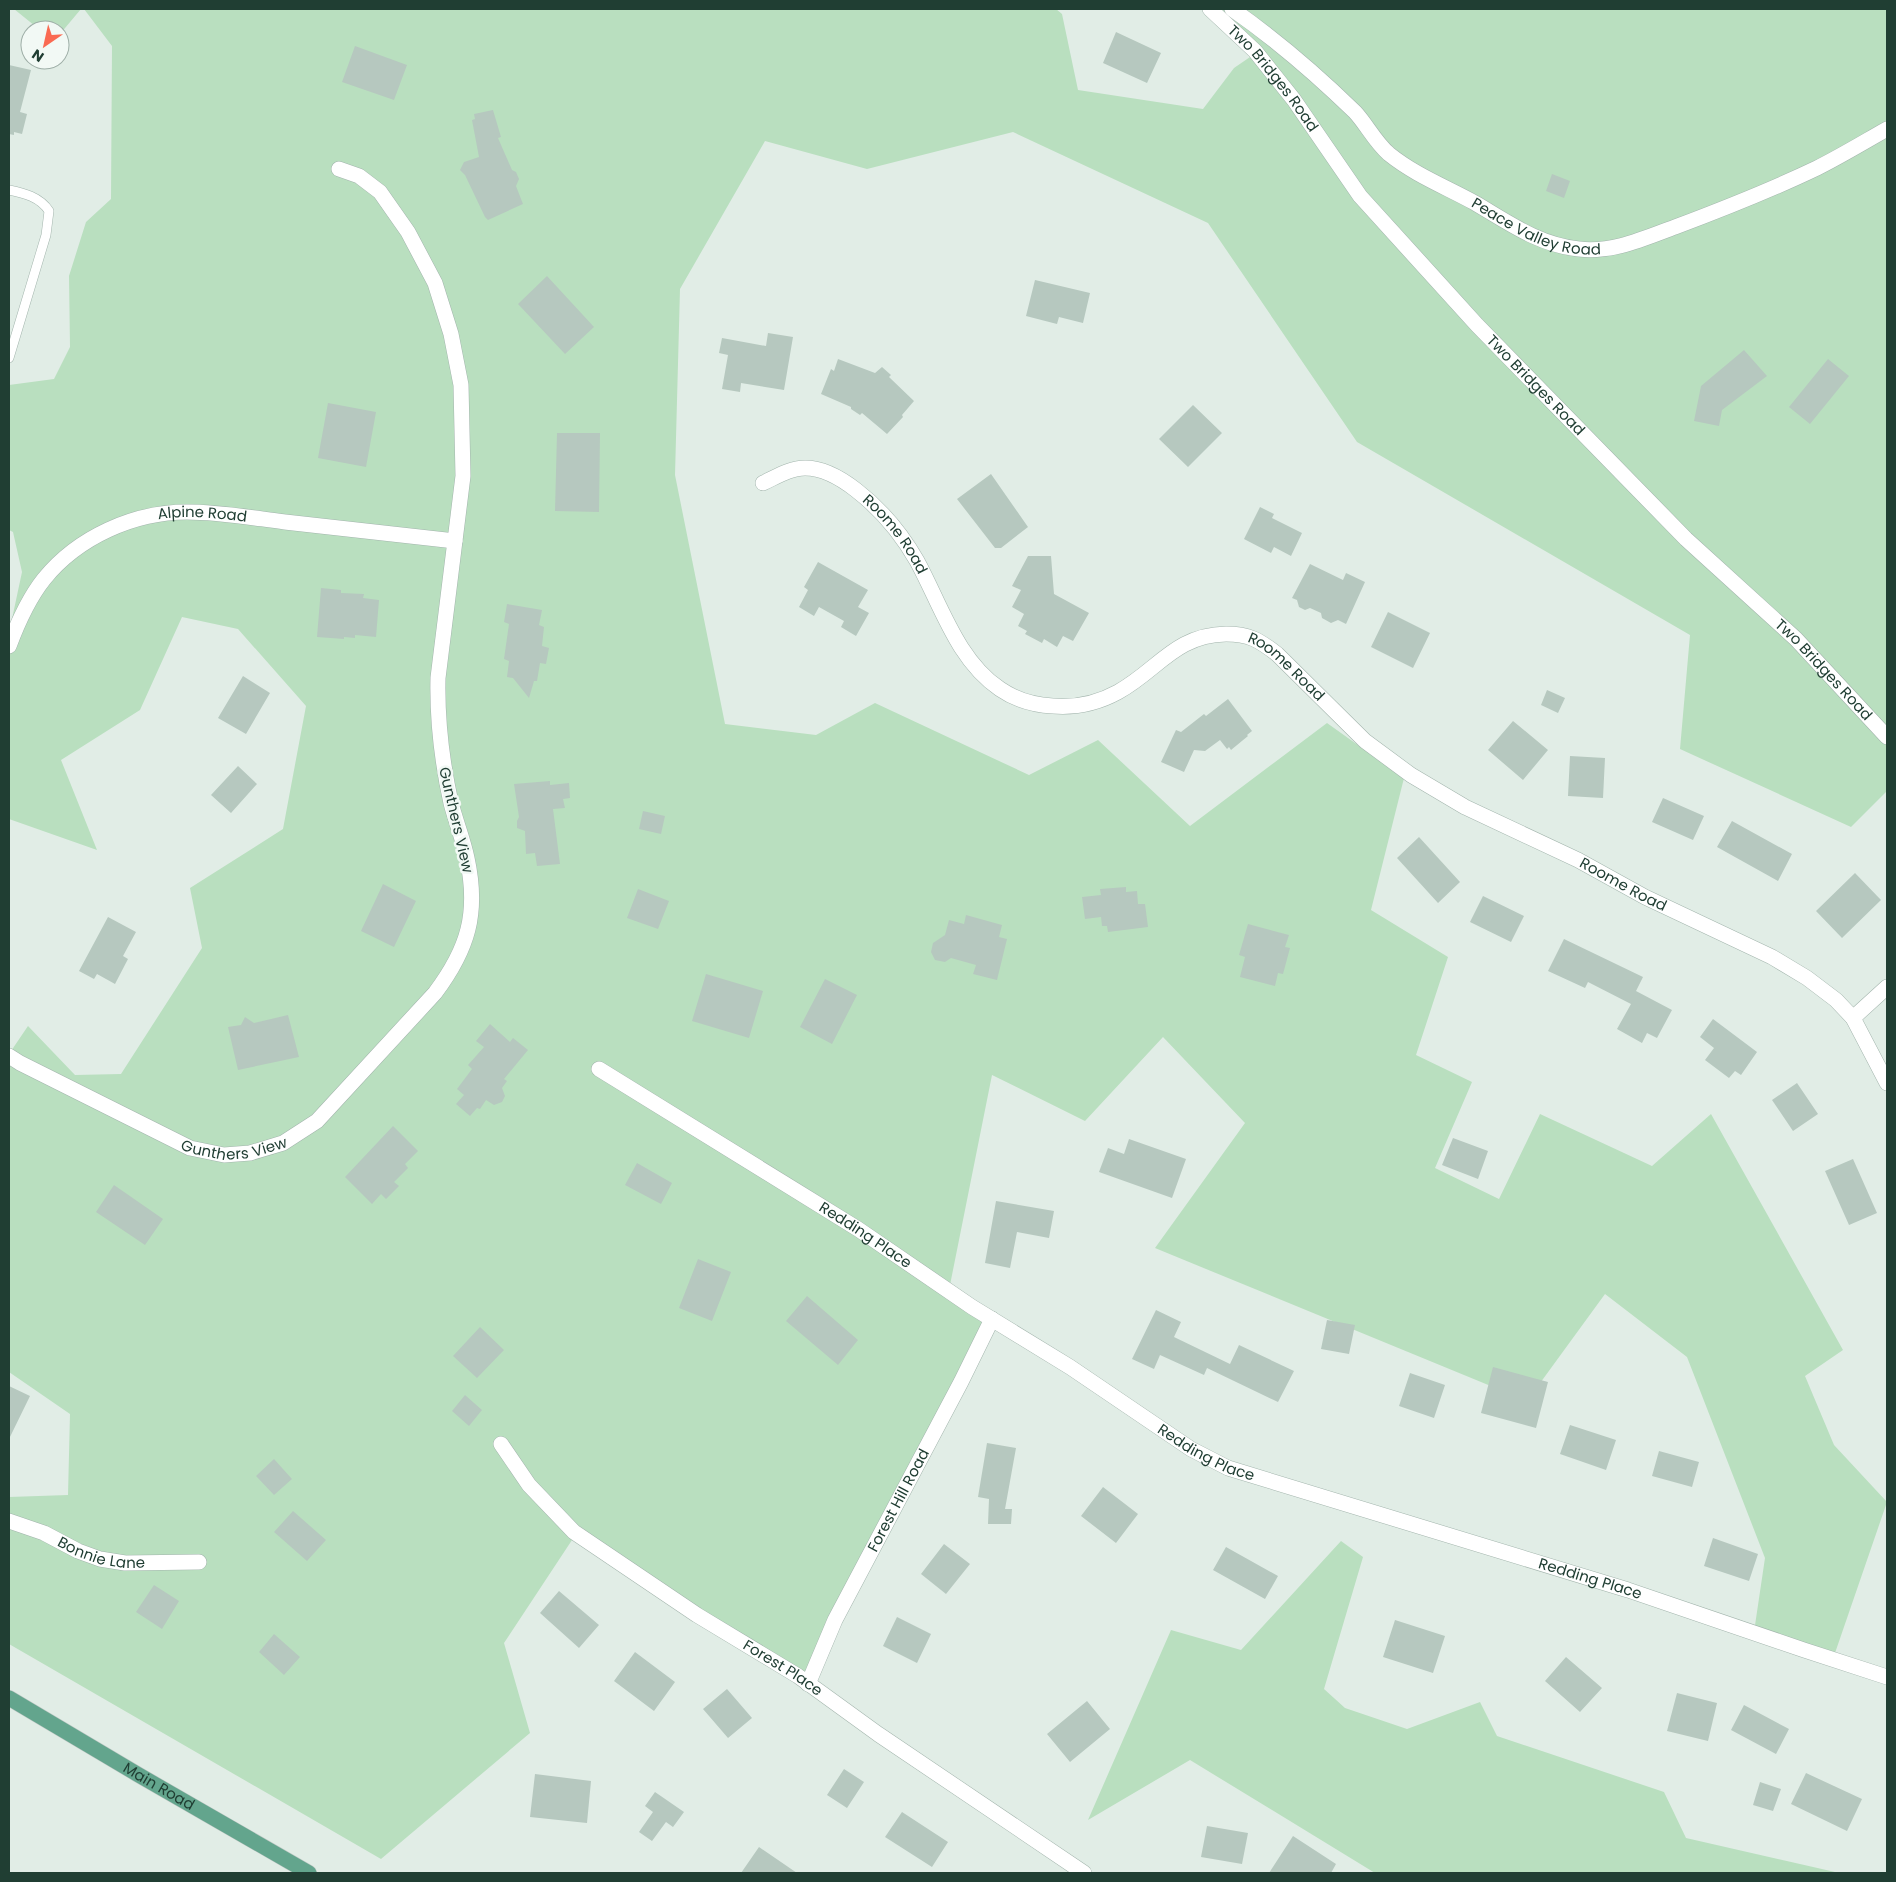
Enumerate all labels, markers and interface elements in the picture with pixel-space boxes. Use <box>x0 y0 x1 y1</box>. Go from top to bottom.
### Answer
north arrow <box>20 20 70 70</box>
street label: Two Bridges Road <box>1223 20 1324 136</box>
text: N <box>28 45 48 67</box>
street label: Peace Valley Road <box>1468 192 1601 260</box>
street label: Two Bridges Road <box>1482 330 1590 440</box>
street label: Roome Road <box>858 489 933 577</box>
street label: Alpine Road <box>156 501 248 527</box>
street label: Two Bridges Road <box>1771 614 1877 725</box>
street label: Roome Road <box>1245 627 1330 705</box>
street label: Gunthers View <box>434 765 479 876</box>
street label: Roome Road <box>1576 852 1671 916</box>
street label: Gunthers View <box>177 1131 290 1165</box>
street label: Redding Place <box>815 1197 916 1273</box>
street label: Redding Place <box>1154 1418 1257 1486</box>
street label: Forest Hill Road <box>862 1445 934 1555</box>
street label: Bonnie Lane <box>54 1531 145 1573</box>
street label: Redding Place <box>1536 1552 1645 1604</box>
street label: Forest Place <box>740 1634 827 1701</box>
street label: Main Road <box>119 1757 199 1815</box>

